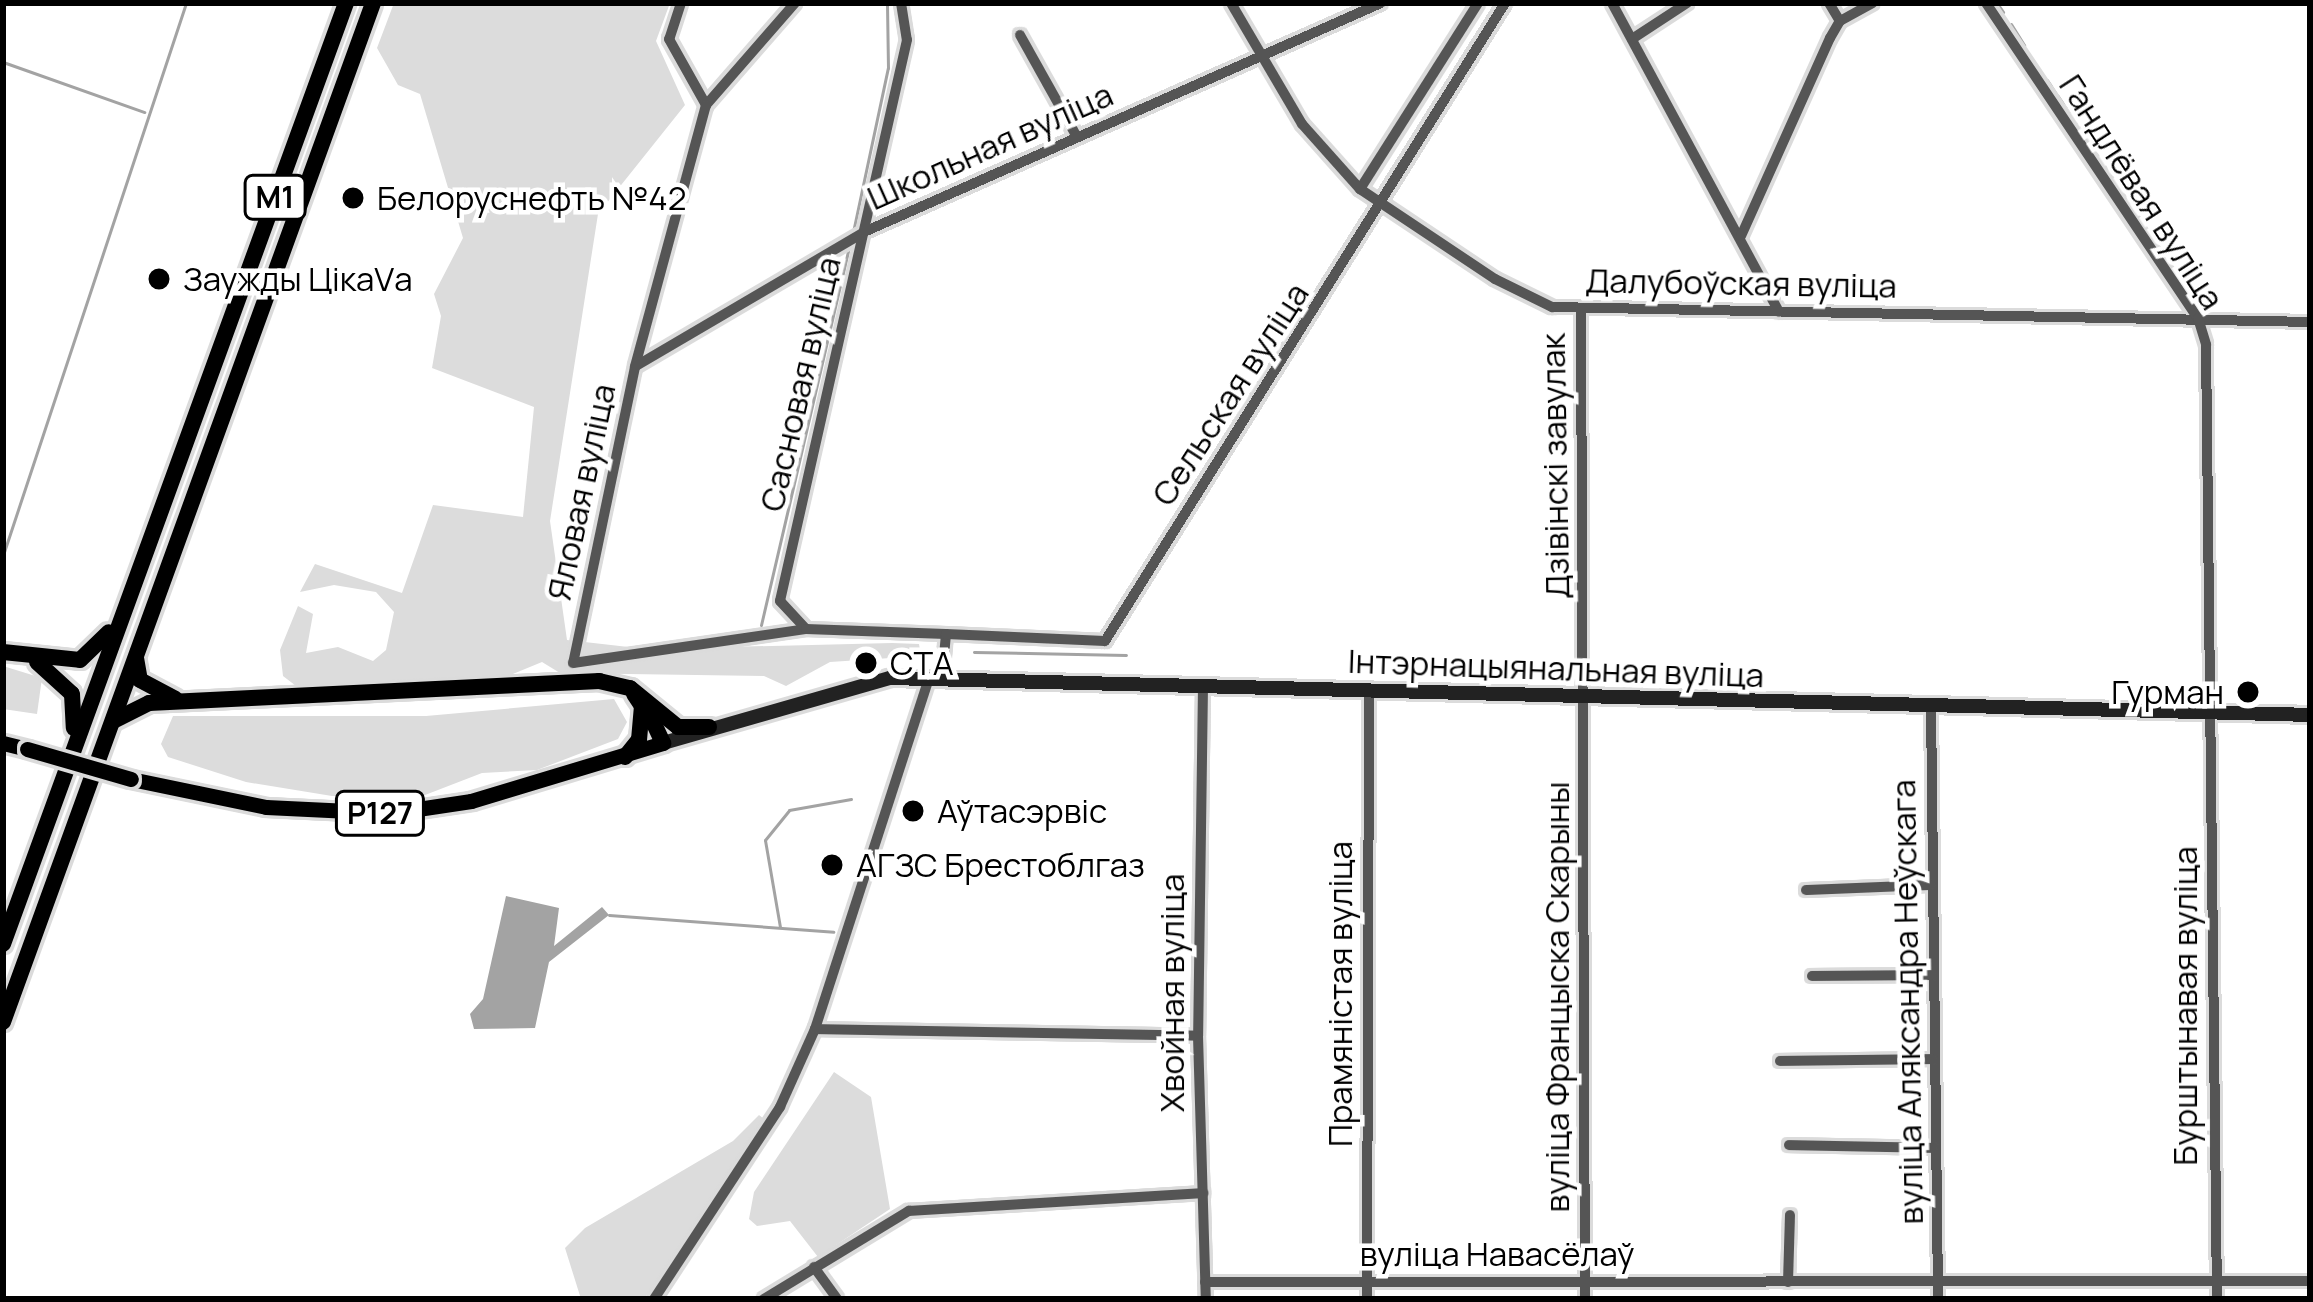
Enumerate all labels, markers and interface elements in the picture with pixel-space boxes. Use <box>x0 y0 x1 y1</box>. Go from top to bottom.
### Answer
street label: Гандлёвая вуліца <box>2051 67 2233 317</box>
street label: Школьная вуліца <box>861 74 1119 218</box>
road number: М1 <box>242 173 308 221</box>
place label: Белоруснефть №42 <box>377 178 686 218</box>
marker: Белоруснефть №42 <box>340 185 366 211</box>
street label: Сасновая вуліца <box>751 253 849 515</box>
place label: Заужды ЦікаVа <box>183 259 413 299</box>
street label: Далубоўская вуліца <box>1585 260 1897 306</box>
marker: Заужды ЦікаVа <box>146 266 172 292</box>
street label: Сельская вуліца <box>1143 275 1317 513</box>
street label: Дзівінскі завулак <box>1533 333 1577 599</box>
street label: Яловая вуліца <box>539 380 623 604</box>
street label: Інтэрнацыянальная вуліца <box>1347 641 1765 695</box>
place label: СТА <box>890 643 954 683</box>
marker: СТА <box>853 650 879 676</box>
place label: Гурман <box>2111 672 2224 712</box>
marker: Гурман <box>2235 679 2261 705</box>
street label: вуліца Аляксандра Неўскага <box>1883 779 1931 1225</box>
street label: вуліца Францыска Скарыны <box>1537 782 1577 1212</box>
road number: Р127 <box>332 789 428 837</box>
place label: Аўтасэрвіс <box>937 791 1107 831</box>
marker: Аўтасэрвіс <box>900 798 926 824</box>
street label: Прамяністая вуліца <box>1320 841 1360 1147</box>
place label: АГЗС Брестоблгаз <box>856 845 1145 885</box>
street label: Бурштынавая вуліца <box>2165 846 2205 1166</box>
marker: АГЗС Брестоблгаз <box>819 852 845 878</box>
street label: Хвойная вуліца <box>1152 874 1192 1112</box>
street label: вуліца Навасёлаў <box>1360 1234 1634 1274</box>

